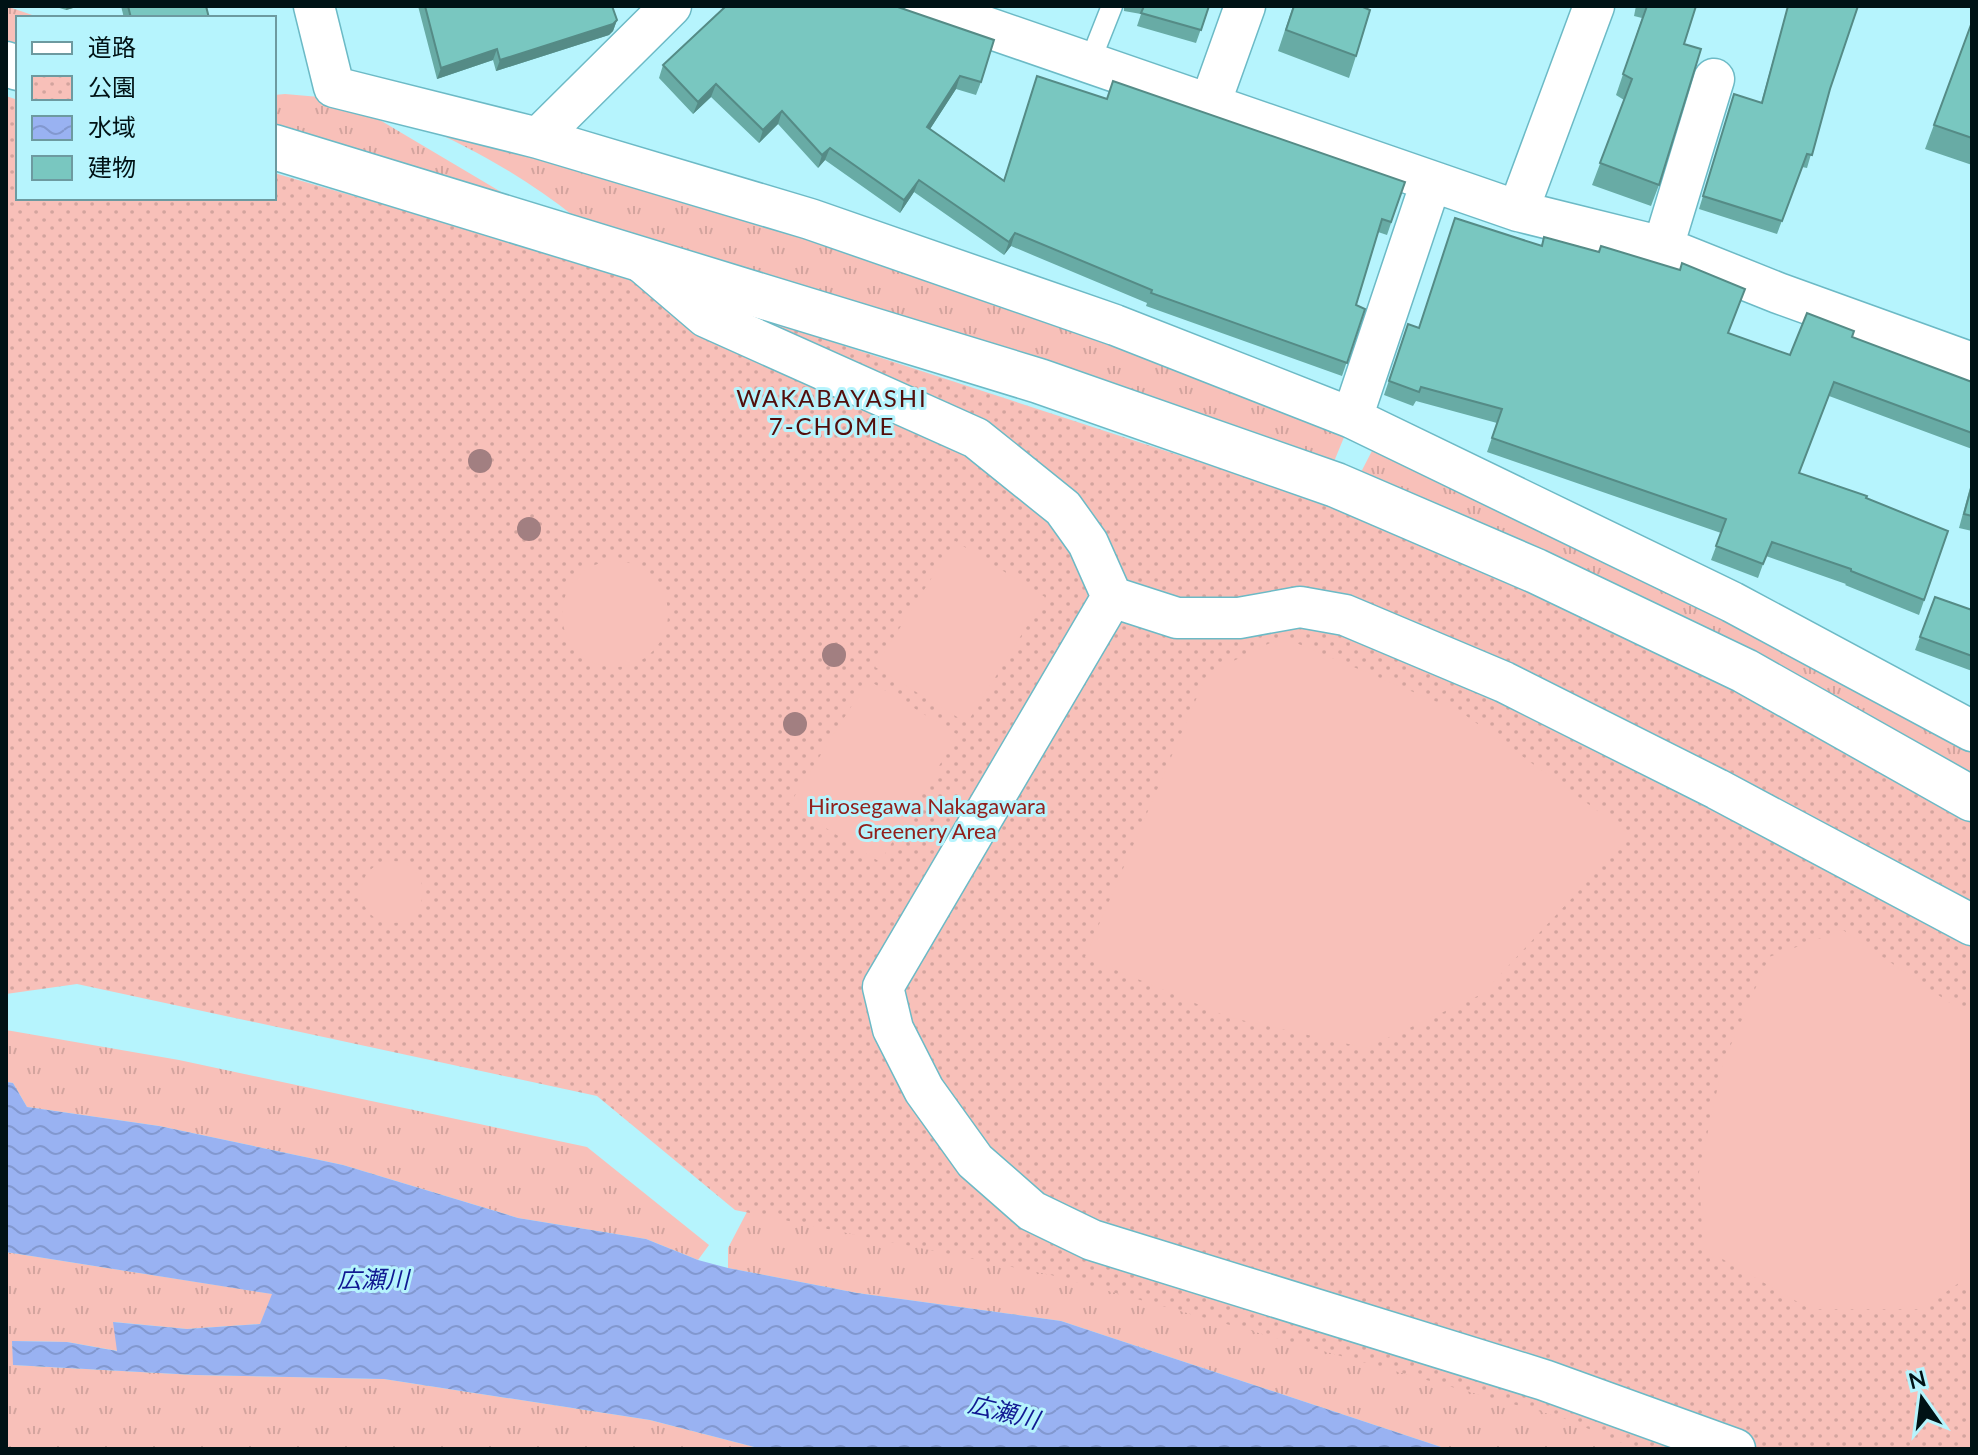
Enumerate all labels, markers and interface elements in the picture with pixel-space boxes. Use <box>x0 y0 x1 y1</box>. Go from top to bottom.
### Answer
legend <box>16 16 276 200</box>
text: 道路 <box>88 32 136 61</box>
text: 公園 <box>88 72 136 101</box>
text: 水域 <box>88 112 136 141</box>
text: 建物 <box>88 152 136 181</box>
district label: WAKABAYASHI 7-CHOME <box>736 383 928 440</box>
park label: Hirosegawa Nakagawara Greenery Area <box>808 792 1046 844</box>
water label: 広瀬川 <box>337 1264 412 1293</box>
north arrow <box>1882 1359 1962 1439</box>
text: N <box>1906 1364 1929 1394</box>
water label: 広瀬川 <box>966 1388 1045 1435</box>

